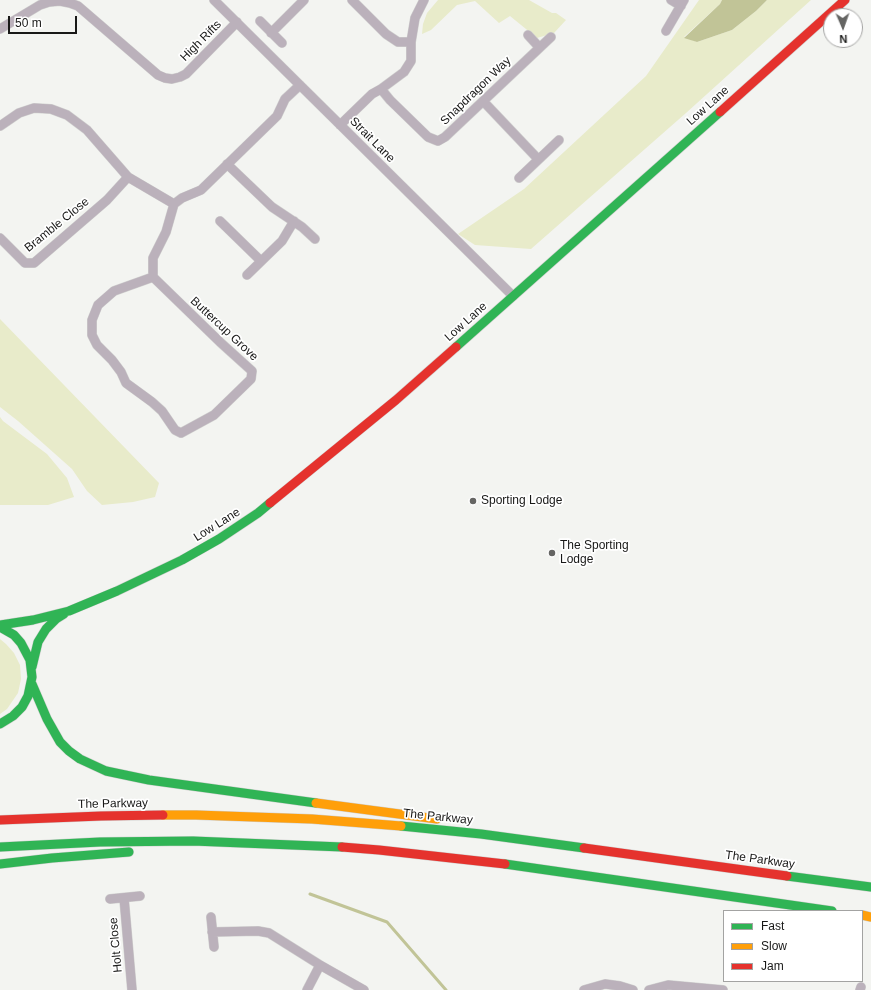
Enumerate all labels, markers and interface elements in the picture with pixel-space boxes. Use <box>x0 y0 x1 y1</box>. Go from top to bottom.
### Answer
scale bar <box>10 8 79 34</box>
north arrow <box>823 8 863 48</box>
text: 50 m <box>15 16 42 30</box>
street label: High Rifts <box>178 18 224 64</box>
text: N <box>839 33 848 45</box>
street label: Snapdragon Way <box>438 54 514 128</box>
street label: Low Lane <box>684 83 732 129</box>
street label: Strait Lane <box>346 114 398 166</box>
street label: Bramble Close <box>22 195 92 255</box>
street label: Buttercup Grove <box>187 294 261 364</box>
street label: Low Lane <box>442 299 490 345</box>
place label: Sporting Lodge <box>481 494 562 508</box>
marker: Sporting Lodge <box>468 496 478 506</box>
street label: Low Lane <box>191 505 243 545</box>
place label: The Sporting Lodge <box>560 539 629 567</box>
marker: The Sporting Lodge <box>547 548 557 558</box>
street label: The Parkway <box>78 796 148 812</box>
street label: The Parkway <box>402 806 474 828</box>
street label: The Parkway <box>724 848 796 872</box>
legend <box>723 910 863 982</box>
street label: Holt Close <box>106 917 126 973</box>
text: Fast <box>761 919 784 933</box>
text: Slow <box>761 939 787 953</box>
text: Jam <box>761 959 784 973</box>

